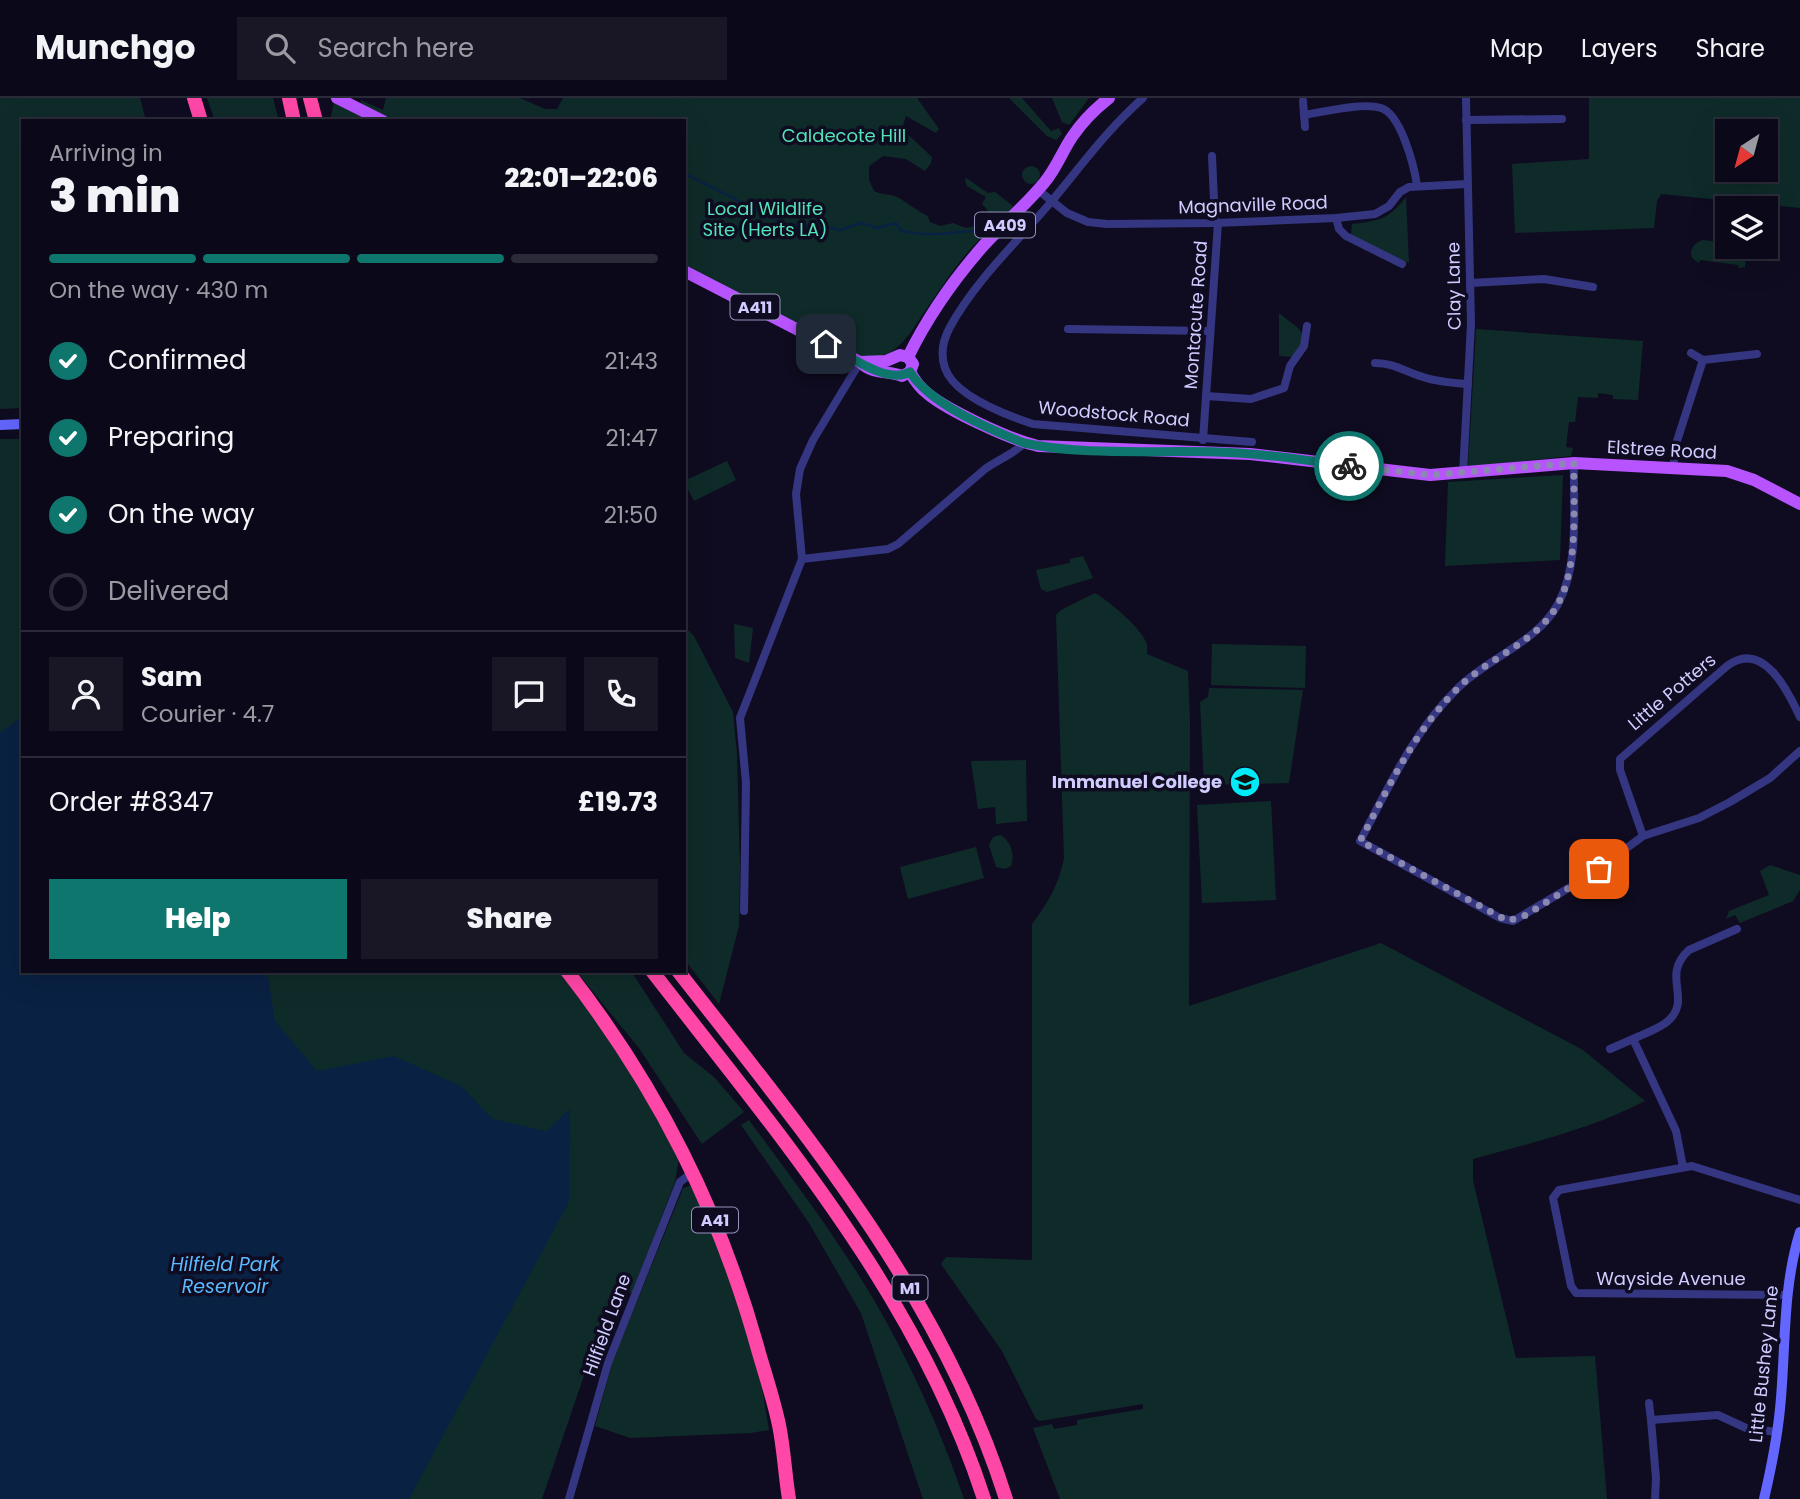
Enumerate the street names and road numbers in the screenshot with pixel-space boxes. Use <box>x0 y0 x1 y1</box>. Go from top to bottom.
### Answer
street label: Magnaville Road <box>1178 189 1328 220</box>
road number: A409 <box>975 212 1035 238</box>
street label: Montacute Road <box>1178 240 1213 390</box>
street label: Clay Lane <box>1440 242 1467 330</box>
road number: A411 <box>730 294 780 320</box>
street label: Woodstock Road <box>1037 394 1191 433</box>
street label: Elstree Road <box>1606 434 1718 465</box>
street label: Little Potters <box>1622 647 1721 736</box>
road number: A41 <box>692 1208 738 1232</box>
street label: Wayside Avenue <box>1596 1266 1746 1291</box>
street label: Hilfield Lane <box>577 1270 637 1379</box>
road number: M1 <box>892 1276 928 1300</box>
street label: Little Bushey Lane <box>1743 1284 1784 1444</box>

